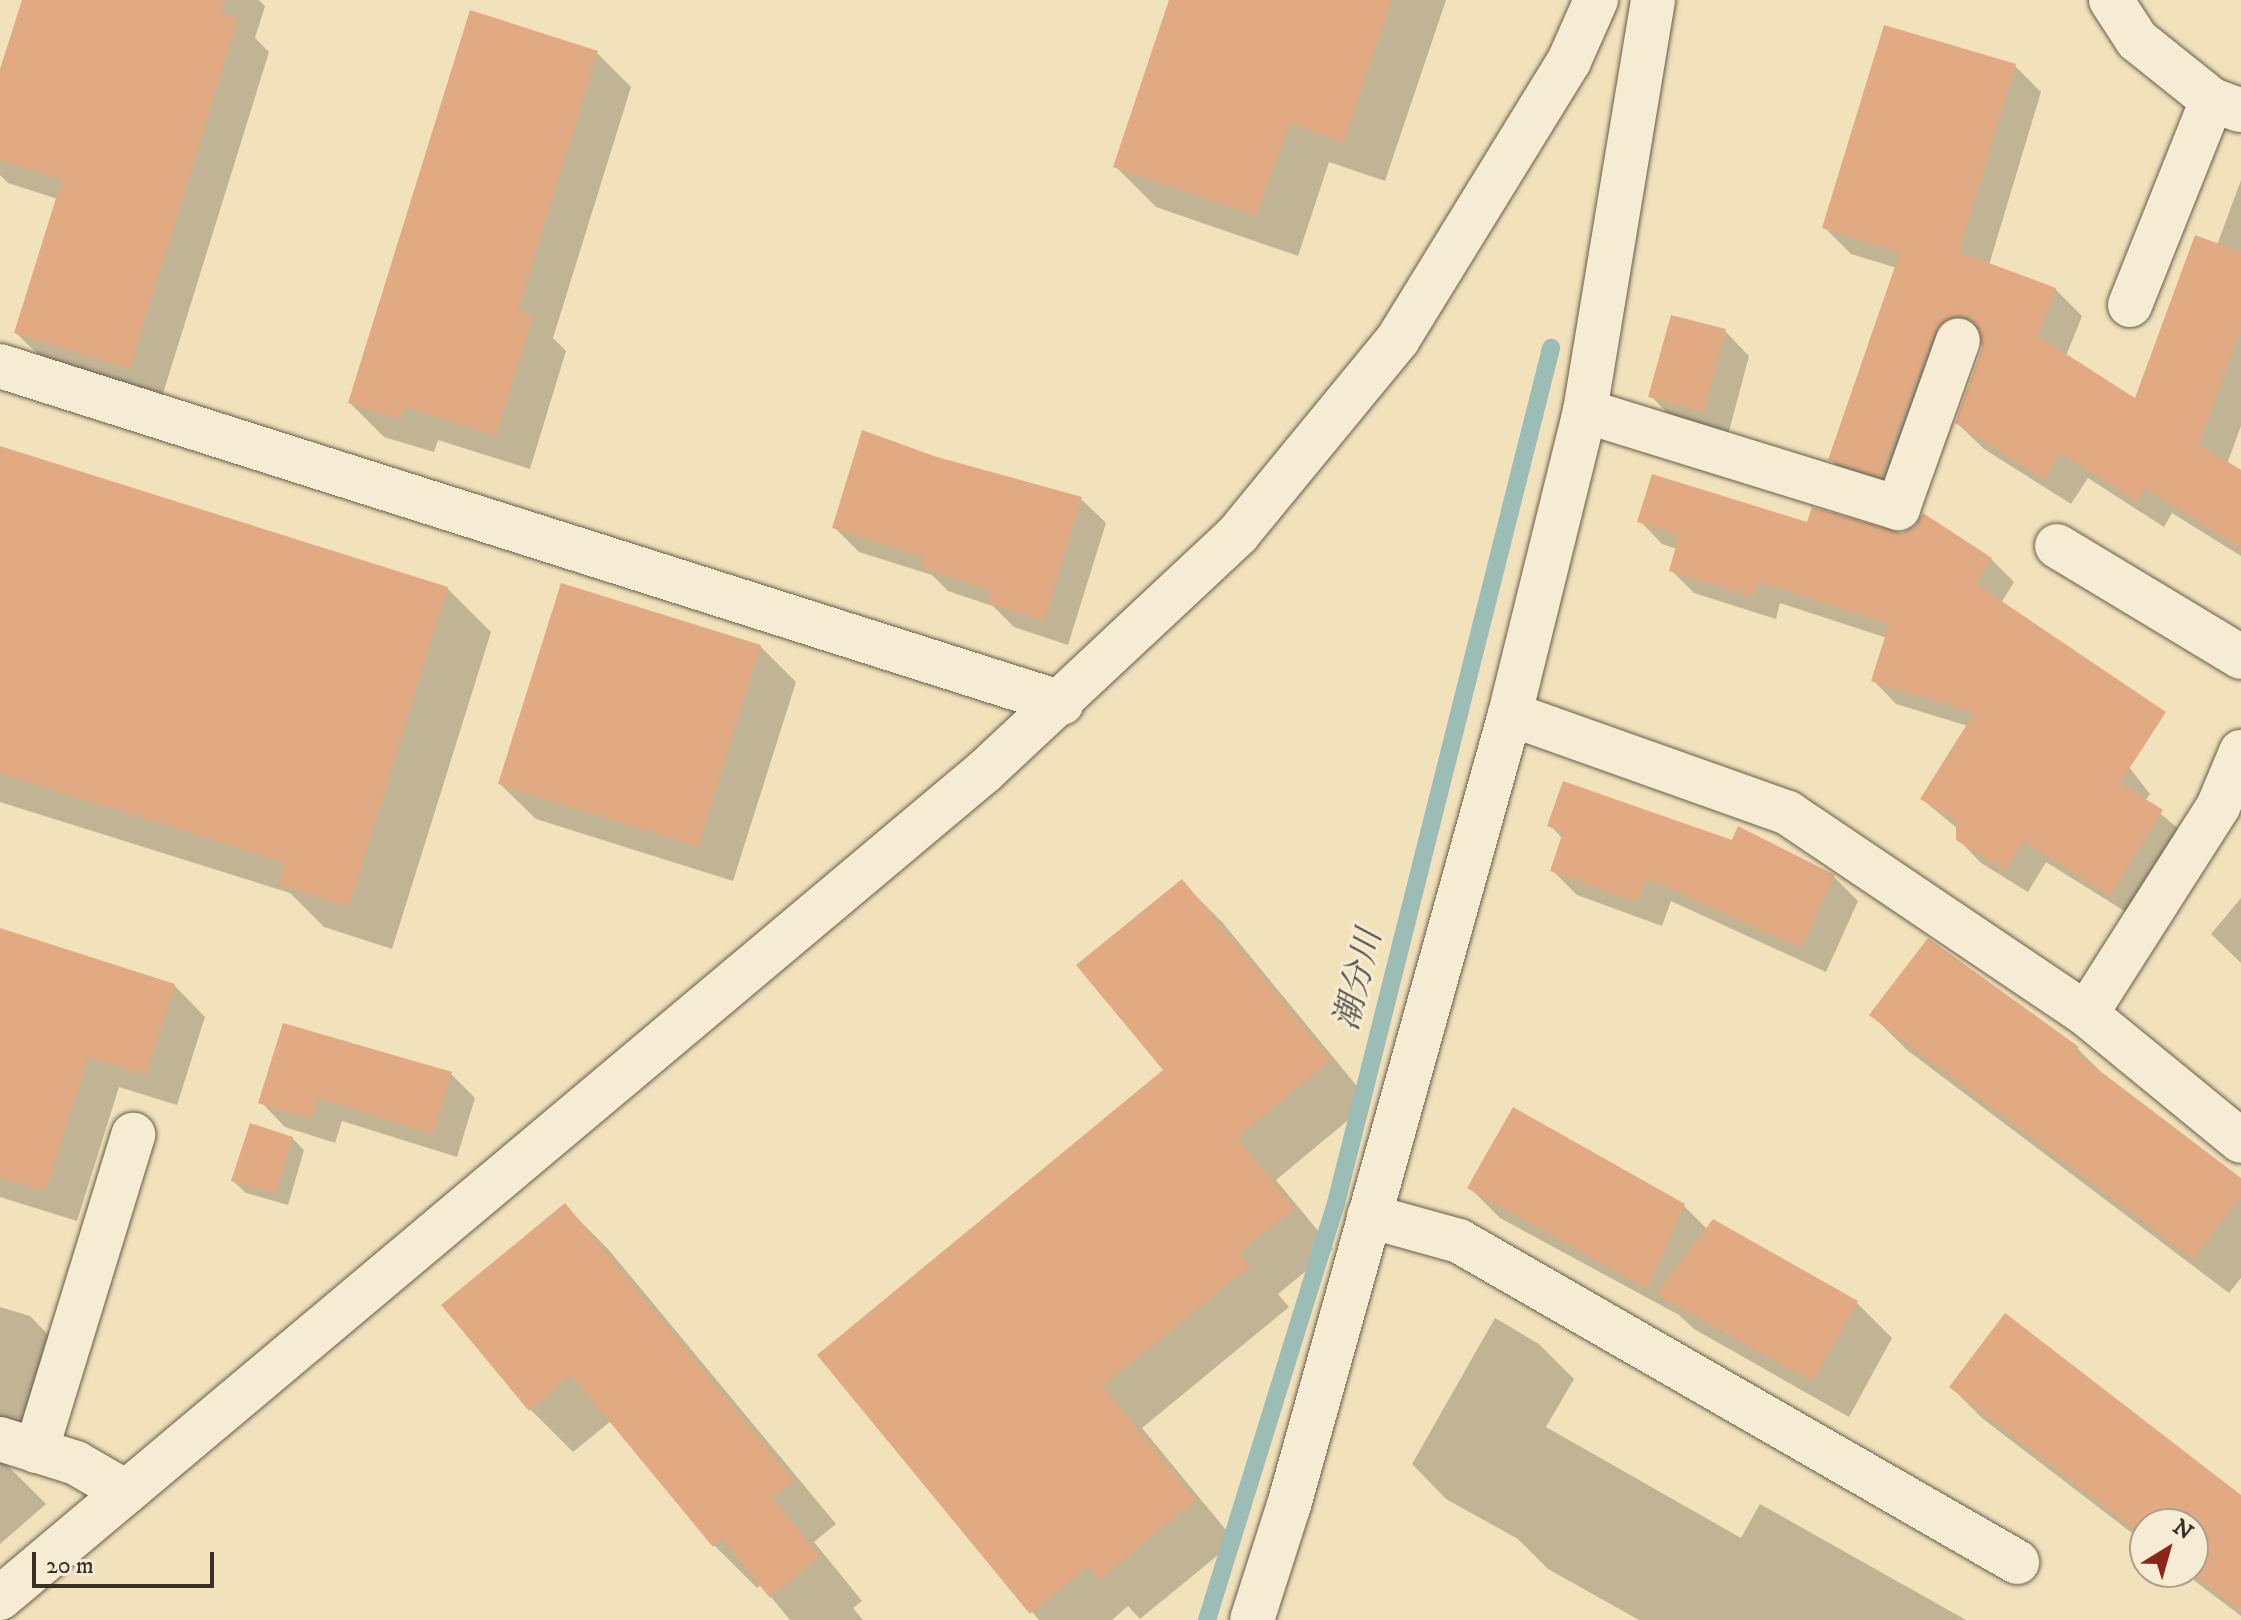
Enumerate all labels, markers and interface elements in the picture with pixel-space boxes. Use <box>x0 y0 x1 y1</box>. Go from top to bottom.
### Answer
water label: 潮分川 <box>1327 926 1391 1034</box>
north arrow <box>2129 1508 2209 1588</box>
text: N <box>2167 1514 2198 1546</box>
scale bar <box>36 1536 218 1586</box>
text: 20 m <box>46 1551 94 1581</box>

